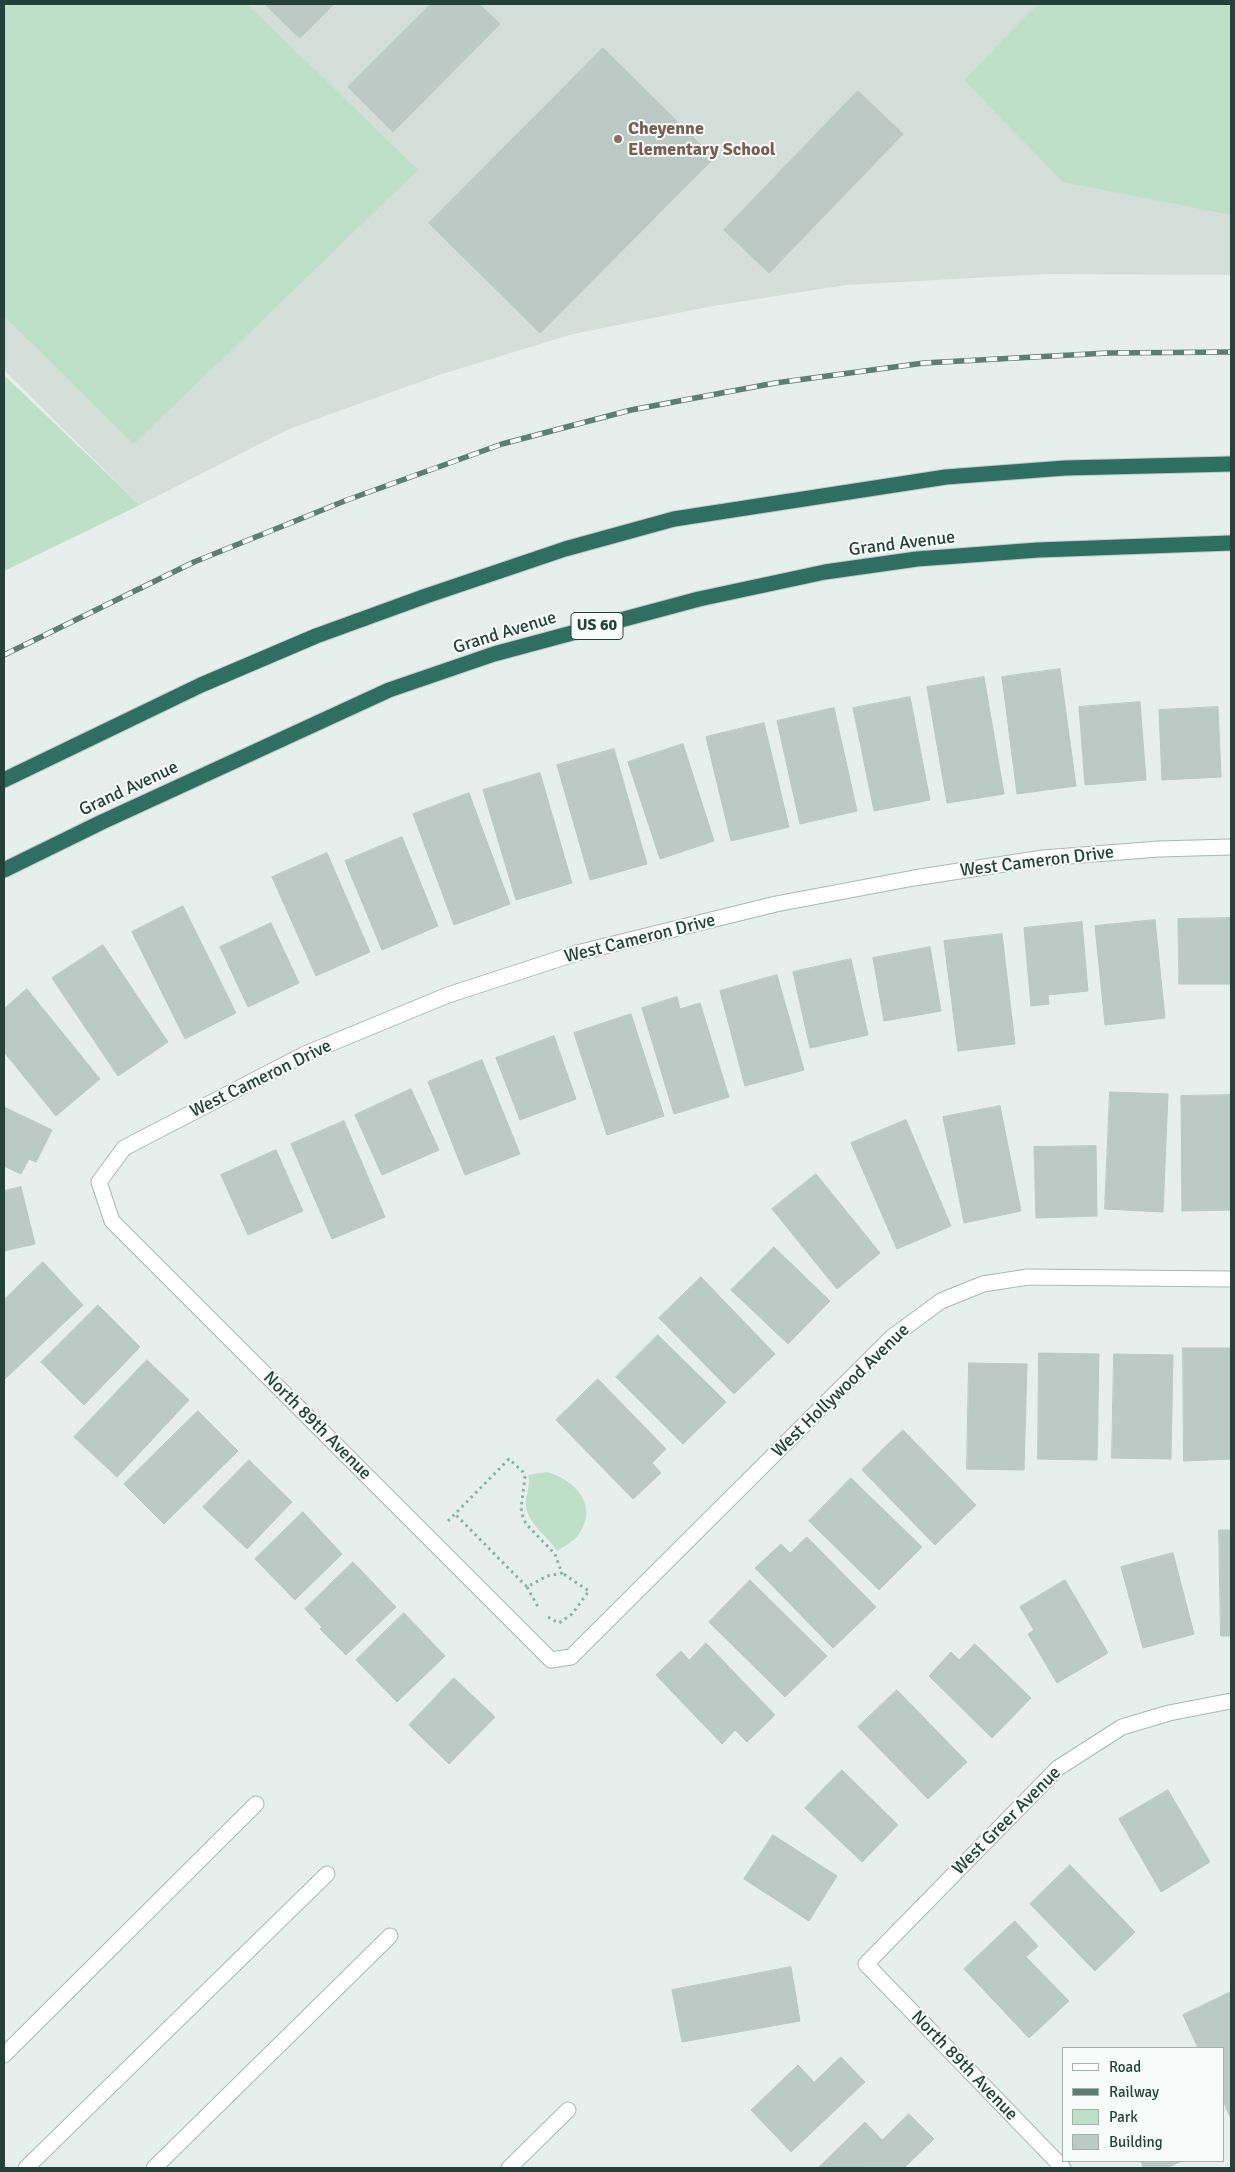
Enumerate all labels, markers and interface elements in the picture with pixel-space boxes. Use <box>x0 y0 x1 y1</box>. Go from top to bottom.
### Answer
place label: Cheyenne Elementary School <box>628 118 775 160</box>
marker: Cheyenne Elementary School <box>612 133 624 145</box>
street label: Grand Avenue <box>848 527 956 561</box>
street label: Grand Avenue <box>451 607 559 659</box>
road number: US 60 <box>571 612 623 640</box>
street label: Grand Avenue <box>76 757 182 821</box>
street label: West Cameron Drive <box>959 842 1115 882</box>
street label: West Cameron Drive <box>562 910 718 968</box>
street label: West Cameron Drive <box>187 1035 335 1123</box>
street label: West Hollywood Avenue <box>768 1320 914 1462</box>
street label: North 89th Avenue <box>258 1367 376 1485</box>
street label: West Greer Avenue <box>948 1762 1066 1880</box>
street label: North 89th Avenue <box>906 2007 1022 2125</box>
legend <box>1062 2047 1225 2162</box>
text: Road <box>1109 2058 1141 2076</box>
text: Railway <box>1109 2083 1159 2101</box>
text: Park <box>1109 2108 1138 2126</box>
text: Building <box>1109 2133 1163 2151</box>

